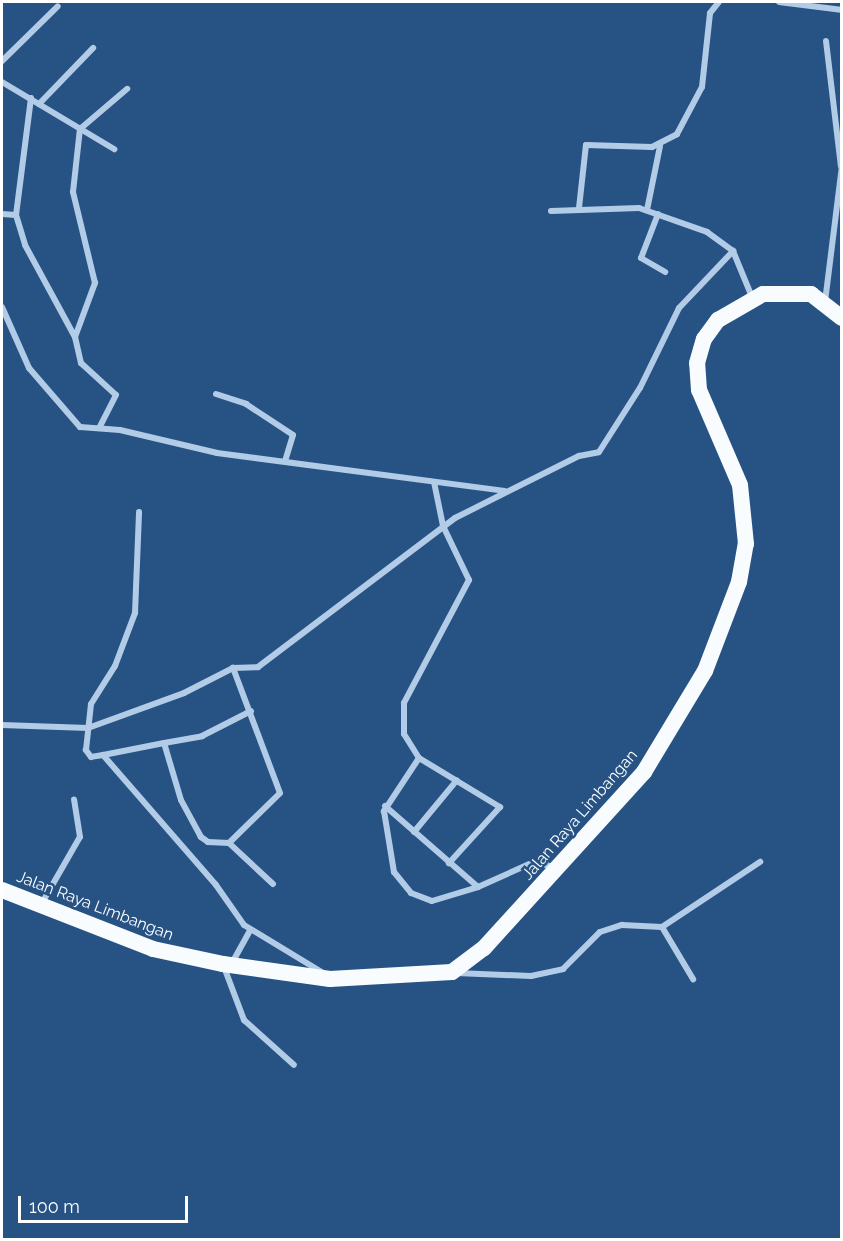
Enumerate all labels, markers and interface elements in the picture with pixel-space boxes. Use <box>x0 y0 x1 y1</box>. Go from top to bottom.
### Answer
street label: Jalan Raya Limbangan <box>518 746 642 884</box>
street label: Jalan Raya Limbangan <box>14 867 176 945</box>
scale bar <box>21 1184 190 1222</box>
text: 100 m <box>29 1196 80 1217</box>

